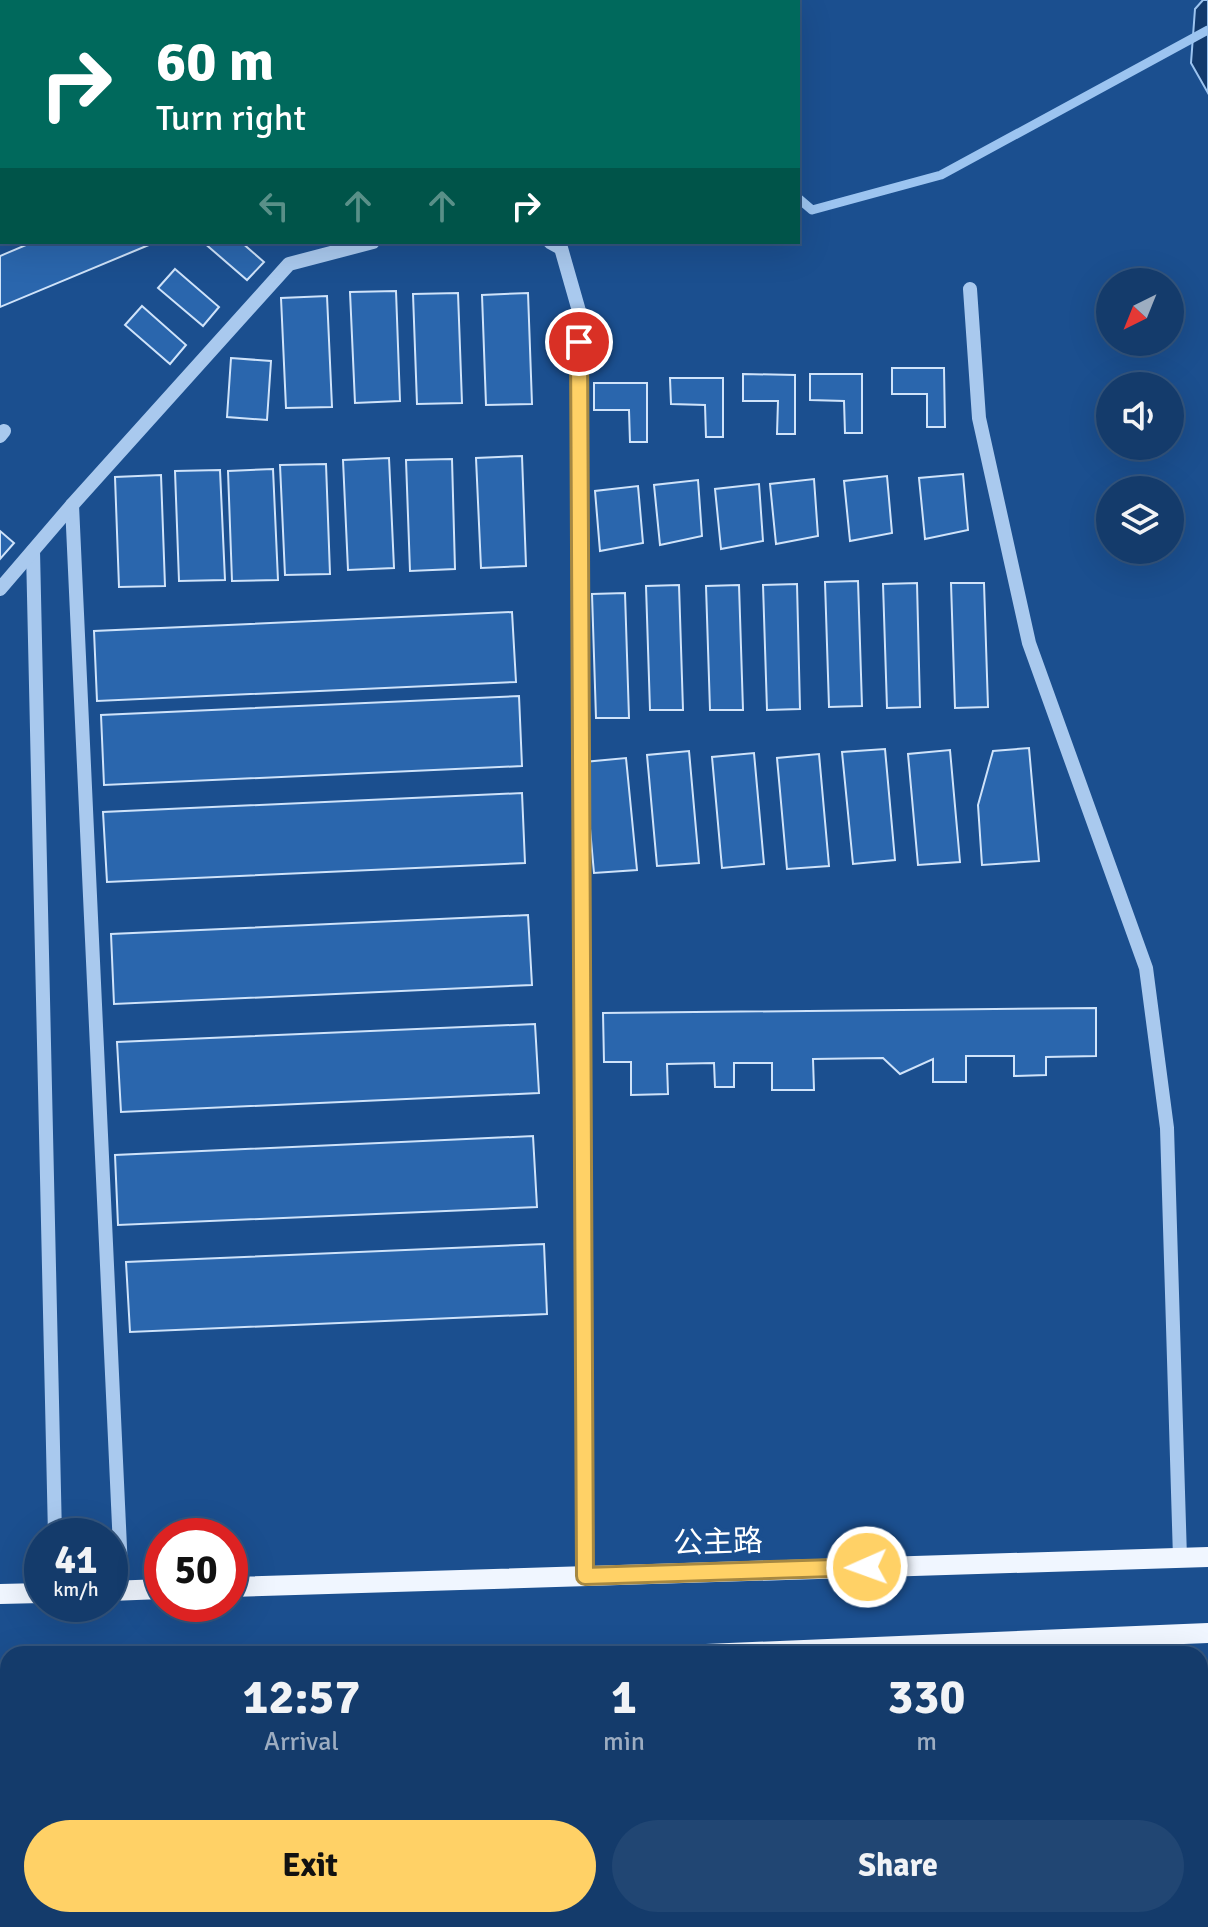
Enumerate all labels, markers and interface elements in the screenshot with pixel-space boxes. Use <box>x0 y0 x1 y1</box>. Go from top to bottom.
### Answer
text: 60 m <box>156 27 274 96</box>
icon: right <box>24 32 128 136</box>
text: Turn right <box>156 96 306 141</box>
icon: left <box>252 184 296 228</box>
icon: ahead <box>336 184 380 228</box>
icon: ahead <box>420 184 464 228</box>
icon: right <box>504 184 548 228</box>
north arrow <box>1096 268 1184 356</box>
map controls <box>1096 268 1184 564</box>
pin <box>545 308 613 376</box>
icon: arrive <box>557 320 601 364</box>
button: sound <box>1096 372 1184 460</box>
button: layers <box>1096 476 1184 564</box>
speed limit sign: 50 <box>144 1518 248 1622</box>
street label: 公主路 <box>672 1522 764 1563</box>
position arrow <box>825 1525 909 1609</box>
text: 41 <box>54 1535 98 1585</box>
text: km/h <box>53 1577 99 1602</box>
text: 12:57 <box>243 1668 360 1727</box>
text: 1 <box>611 1668 637 1727</box>
text: 330 <box>888 1668 965 1727</box>
text: Arrival <box>264 1726 339 1758</box>
text: min <box>603 1726 645 1758</box>
text: m <box>916 1726 937 1758</box>
button: Exit <box>24 1820 596 1912</box>
button: Share <box>612 1820 1184 1912</box>

